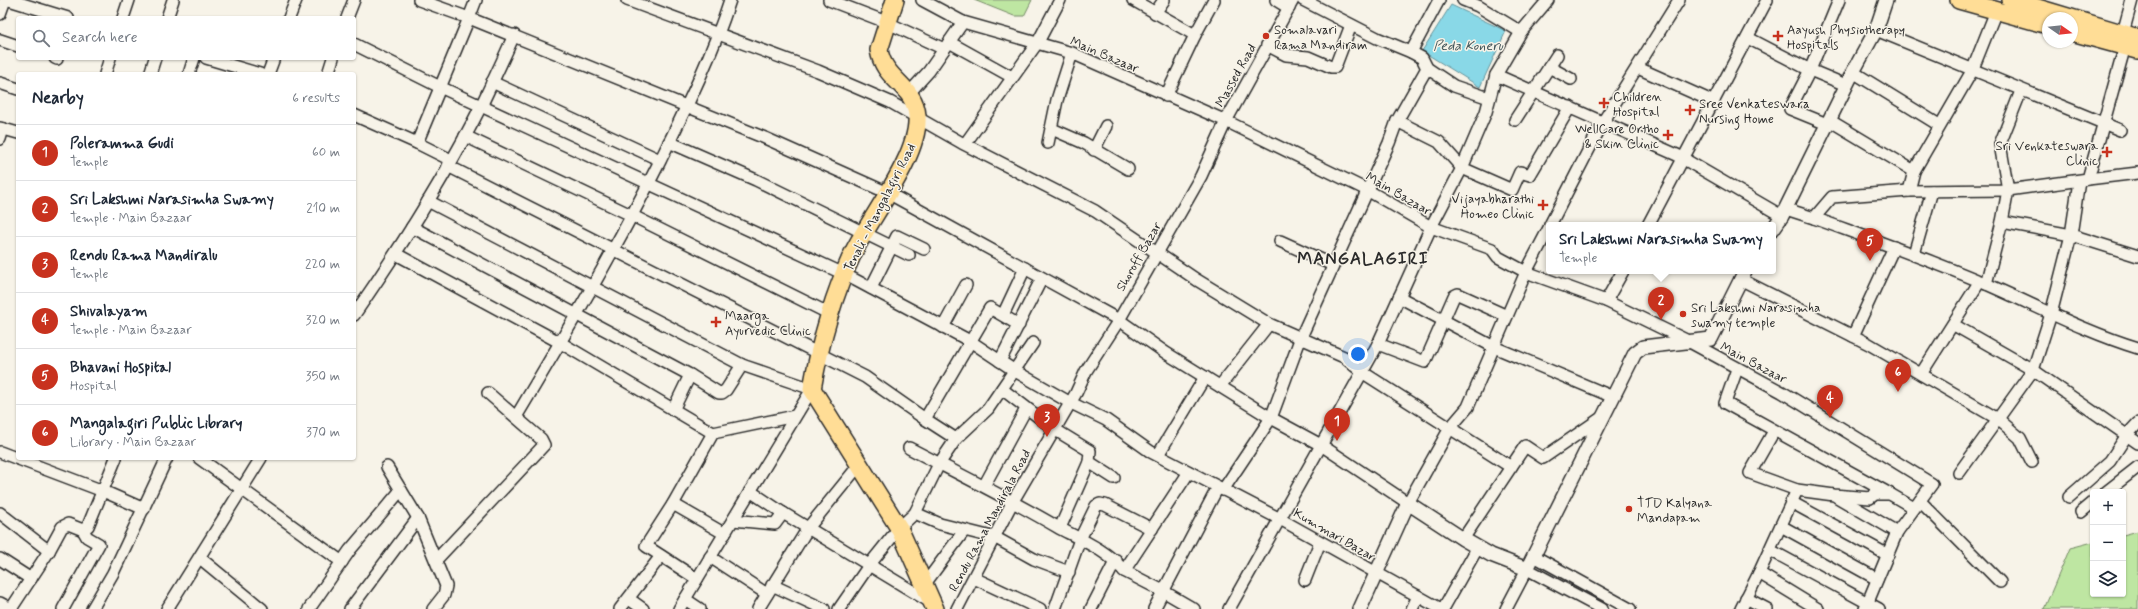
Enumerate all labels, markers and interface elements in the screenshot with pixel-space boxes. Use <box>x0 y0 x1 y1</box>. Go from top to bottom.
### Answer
north arrow <box>2042 12 2078 48</box>
search box <box>16 16 356 60</box>
place label: Somalavari Rama Mandiram <box>1274 22 1367 54</box>
place label: Aayush Physiotherapy Hospitals <box>1787 22 1905 54</box>
icon: search <box>30 27 52 49</box>
text: Search here <box>62 28 138 48</box>
marker: Aayush Physiotherapy Hospitals <box>1772 30 1784 42</box>
marker: Somalavari Rama Mandiram <box>1261 31 1271 41</box>
street label: Main Bazaar <box>1067 33 1142 78</box>
water label: Peda Koneru <box>1433 37 1504 55</box>
street label: Massed Road <box>1212 41 1261 111</box>
text: Nearby <box>32 87 84 109</box>
place label: Children Hospital <box>1613 89 1662 121</box>
text: 6 results <box>292 90 340 107</box>
place label: Sree Venkateswara Nursing Home <box>1699 96 1810 130</box>
marker: Children Hospital <box>1598 97 1610 109</box>
marker: Sree Venkateswara Nursing Home <box>1684 104 1696 116</box>
place label: WellCare Ortho & Skin Clinic <box>1575 121 1659 153</box>
marker: WellCare Ortho & Skin Clinic <box>1662 129 1674 141</box>
text: Poleramma Gudi <box>70 134 174 154</box>
place label: Sri Venkateswara Clinic <box>1996 138 2098 170</box>
street label: Tenali - Mangalagiri Road <box>841 141 922 276</box>
text: 1 <box>42 144 48 161</box>
text: 60 m <box>312 144 340 161</box>
marker: Sri Venkateswara Clinic <box>2101 146 2113 158</box>
text: Temple <box>70 154 108 171</box>
street label: Main Bazaar <box>1362 169 1435 220</box>
text: Sri Lakshmi Narasimha Swamy <box>70 190 274 210</box>
place label: Vijayabharathi Homeo Clinic <box>1452 191 1534 223</box>
marker: Vijayabharathi Homeo Clinic <box>1537 199 1549 211</box>
text: 2 <box>42 200 48 217</box>
text: 210 m <box>306 200 340 217</box>
text: Temple · Main Bazaar <box>70 210 192 227</box>
street label: Shoroff Bazar <box>1113 219 1166 294</box>
popup <box>1546 222 1776 274</box>
pin: 5 <box>1857 228 1883 261</box>
text: Sri Lakshmi Narasimha Swamy <box>1559 230 1763 250</box>
text: Rendu Rama Mandiralu <box>70 246 218 266</box>
district label: MANGALAGIRI <box>1297 248 1429 270</box>
text: Temple <box>1559 250 1597 267</box>
text: 3 <box>42 256 48 273</box>
text: 220 m <box>305 256 340 273</box>
text: Temple <box>70 266 108 283</box>
pin: 2 <box>1648 287 1674 320</box>
place label: Sri Lakshmi Narasimha swamy temple <box>1691 300 1820 332</box>
text: Shivalayam <box>70 302 148 322</box>
place label: Maarga Ayurvedic Clinic <box>725 308 811 340</box>
marker: Sri Lakshmi Narasimha swamy temple <box>1678 309 1688 319</box>
text: 4 <box>41 312 49 329</box>
text: 320 m <box>306 312 340 329</box>
marker: Maarga Ayurvedic Clinic <box>710 316 722 328</box>
text: Temple · Main Bazaar <box>70 322 192 339</box>
street label: Main Bazaar <box>1717 339 1790 388</box>
your location <box>1348 344 1368 364</box>
text: Bhavani Hospital <box>70 358 171 378</box>
pin: 6 <box>1885 359 1911 392</box>
text: 5 <box>41 368 49 385</box>
text: 350 m <box>306 368 340 385</box>
text: Hospital <box>70 378 116 395</box>
pin: 4 <box>1817 385 1843 418</box>
pin: 3 <box>1034 404 1060 437</box>
pin: 1 <box>1324 408 1350 441</box>
text: Mangalagiri Public Library <box>70 414 243 434</box>
text: 6 <box>42 424 48 441</box>
text: 370 m <box>306 424 340 441</box>
text: Library · Main Bazaar <box>70 434 196 451</box>
street label: Rendu Rama Mandirala Road <box>946 447 1035 595</box>
map controls <box>2090 489 2126 597</box>
button: + <box>2090 489 2126 525</box>
place label: TTD Kalyana Mandapam <box>1637 495 1712 527</box>
marker: TTD Kalyana Mandapam <box>1624 504 1634 514</box>
street label: Kummari Bazar <box>1290 505 1379 566</box>
button: − <box>2090 525 2126 561</box>
button: layers <box>2090 561 2126 597</box>

